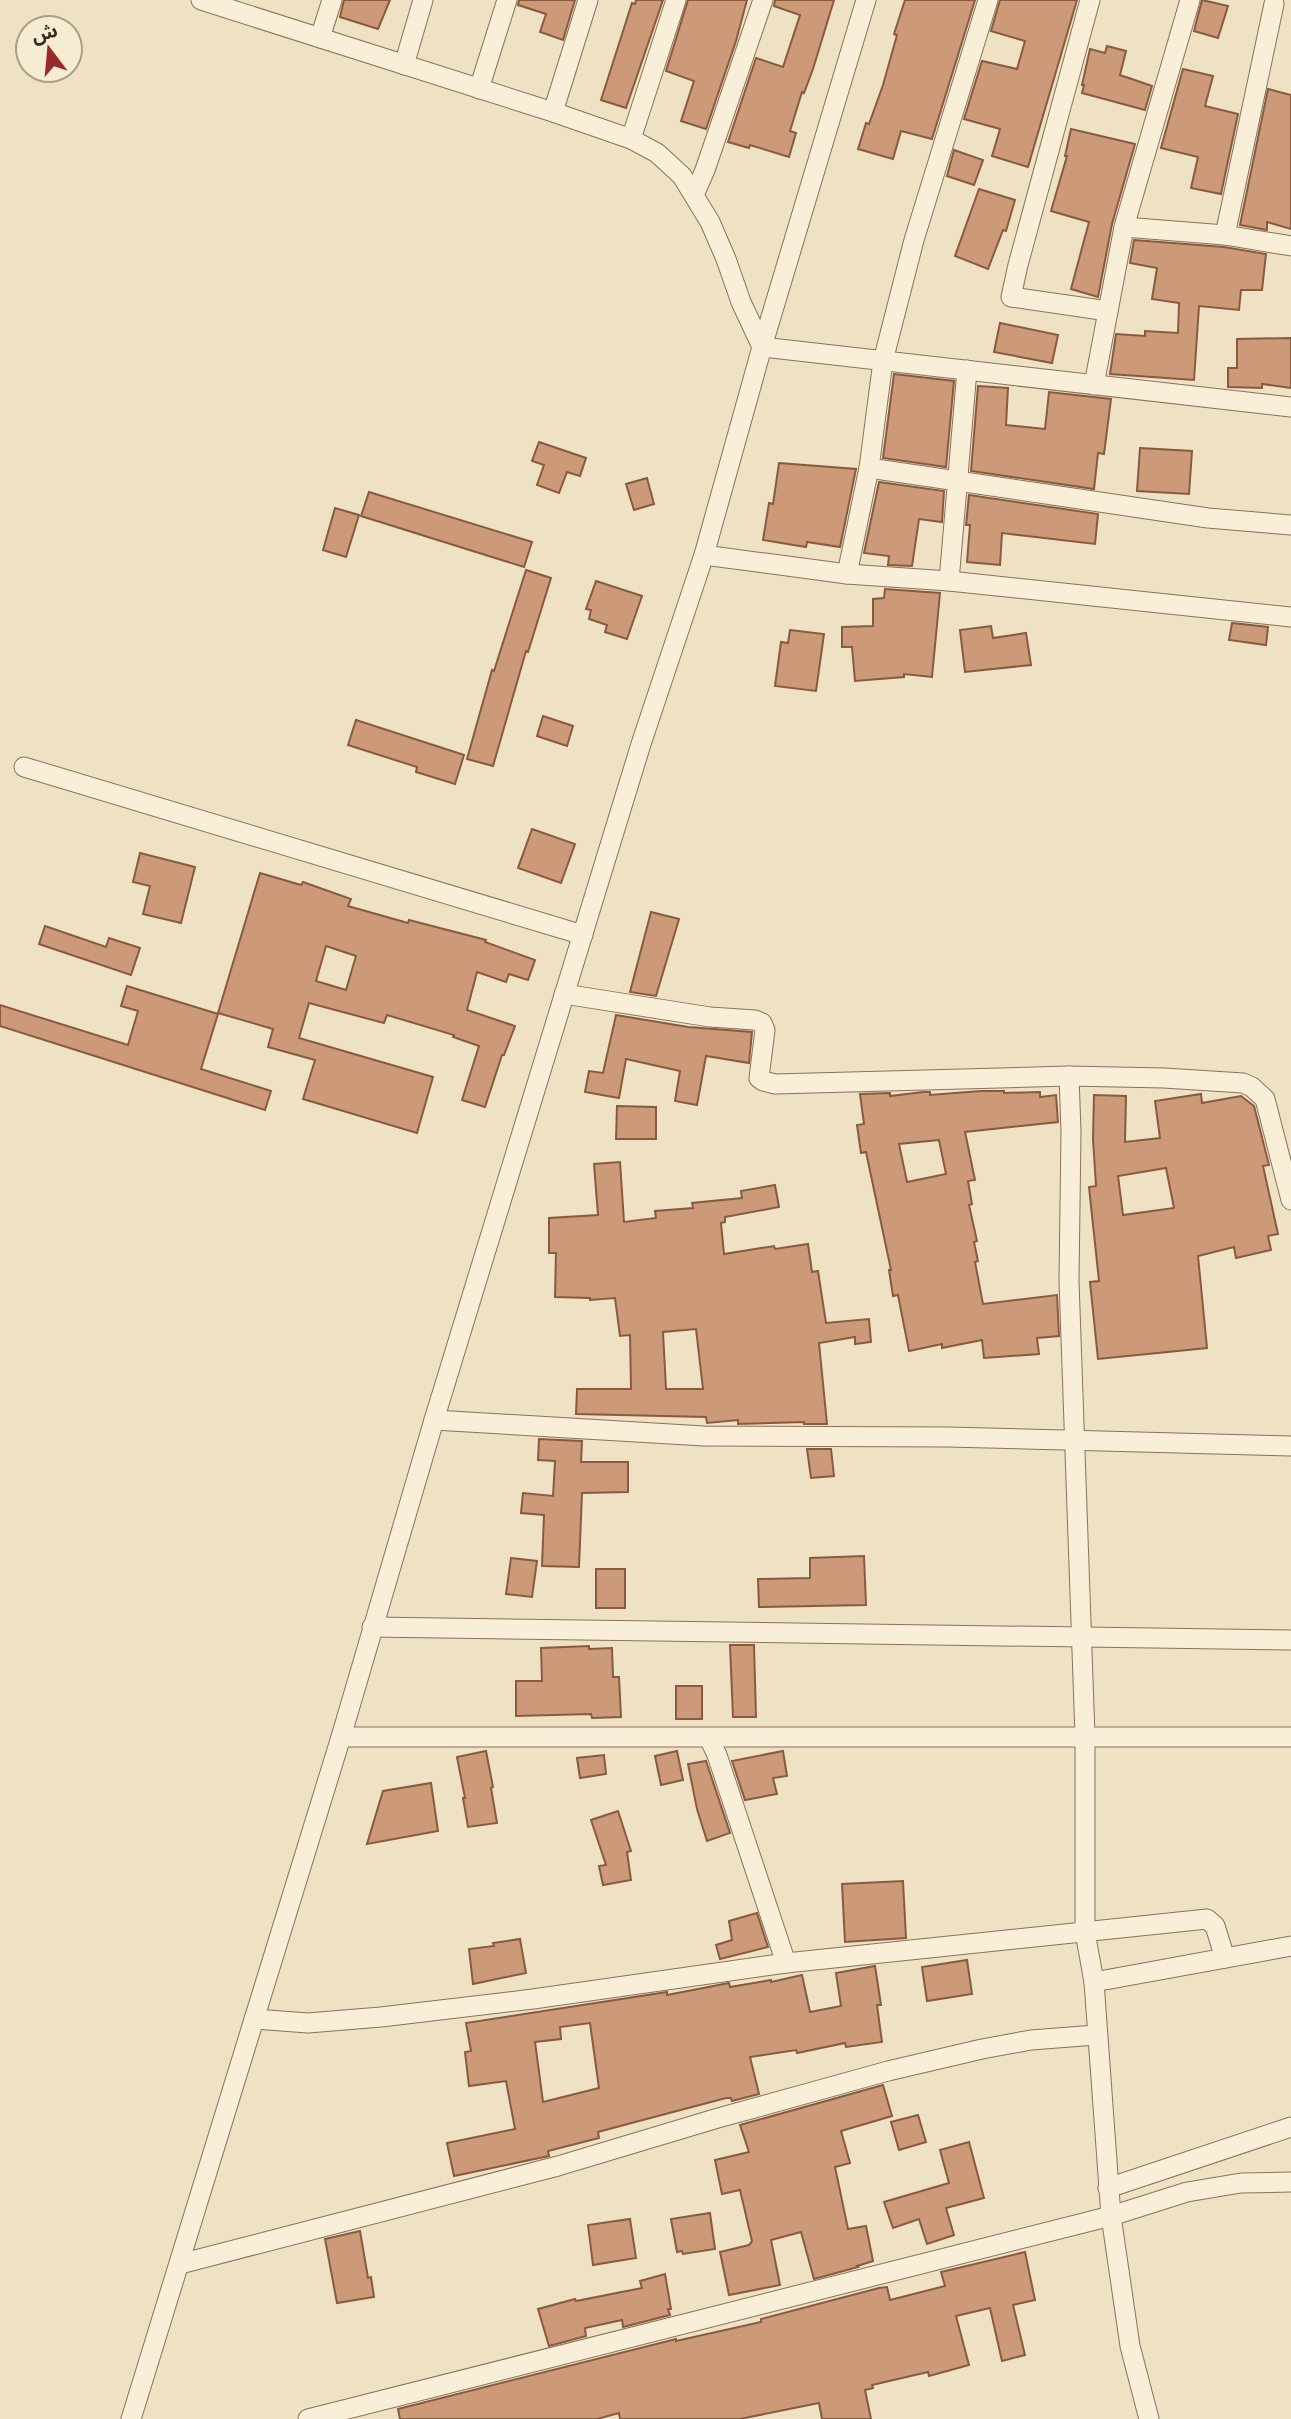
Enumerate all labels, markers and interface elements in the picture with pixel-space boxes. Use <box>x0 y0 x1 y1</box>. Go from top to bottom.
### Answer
north arrow <box>14 14 84 84</box>
text: ش <box>29 19 60 47</box>

